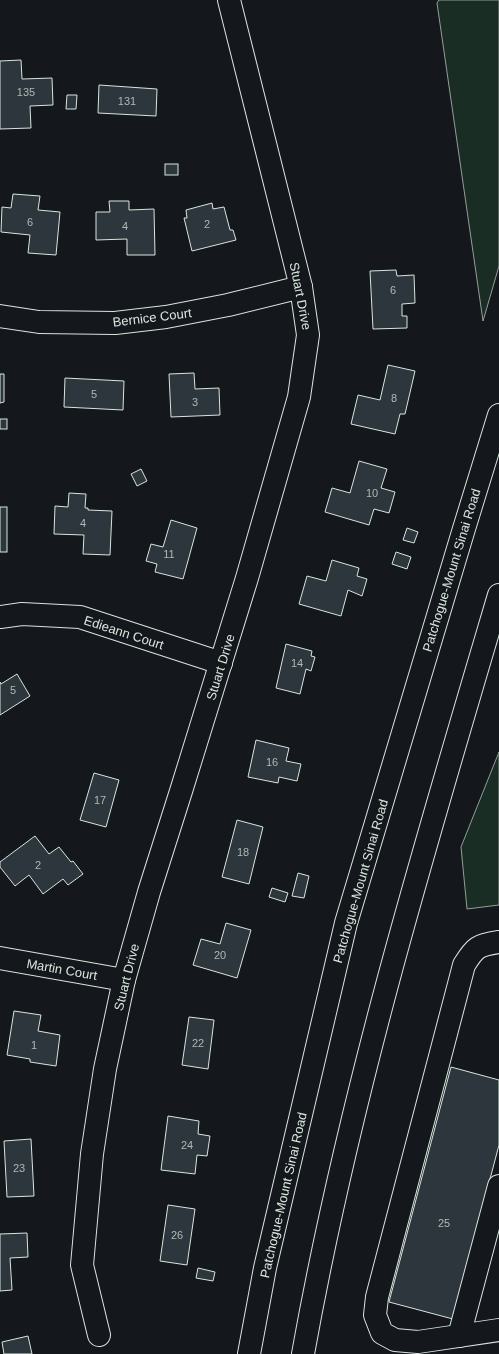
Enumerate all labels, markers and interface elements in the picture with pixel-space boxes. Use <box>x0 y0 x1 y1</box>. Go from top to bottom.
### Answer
house number: 135 <box>17 86 35 98</box>
house number: 131 <box>118 95 136 107</box>
house number: 6 <box>27 216 33 228</box>
house number: 2 <box>204 218 210 230</box>
house number: 4 <box>122 220 128 232</box>
street label: Stuart Drive <box>287 261 314 331</box>
house number: 6 <box>390 284 396 296</box>
street label: Bernice Court <box>112 305 193 330</box>
house number: 5 <box>91 388 97 400</box>
house number: 8 <box>391 392 397 404</box>
house number: 3 <box>192 396 198 408</box>
house number: 10 <box>366 487 378 499</box>
street label: Patchogue-Mount Sinai Road <box>419 487 483 654</box>
house number: 4 <box>80 517 86 529</box>
house number: 11 <box>163 548 175 560</box>
street label: Edieann Court <box>82 612 166 653</box>
street label: Stuart Drive <box>203 632 238 702</box>
house number: 14 <box>291 657 303 669</box>
house number: 5 <box>10 684 16 696</box>
house number: 16 <box>266 756 278 768</box>
house number: 17 <box>94 794 106 806</box>
street label: Patchogue-Mount Sinai Road <box>330 797 391 965</box>
house number: 18 <box>237 846 249 858</box>
house number: 2 <box>35 859 41 871</box>
street label: Stuart Drive <box>111 942 142 1012</box>
house number: 20 <box>214 949 226 961</box>
street label: Martin Court <box>25 956 99 983</box>
house number: 22 <box>192 1037 204 1049</box>
house number: 1 <box>31 1039 37 1051</box>
street label: Patchogue-Mount Sinai Road <box>257 1111 310 1280</box>
house number: 24 <box>181 1139 193 1151</box>
house number: 23 <box>13 1162 25 1174</box>
house number: 25 <box>438 1217 450 1229</box>
house number: 26 <box>171 1229 183 1241</box>

